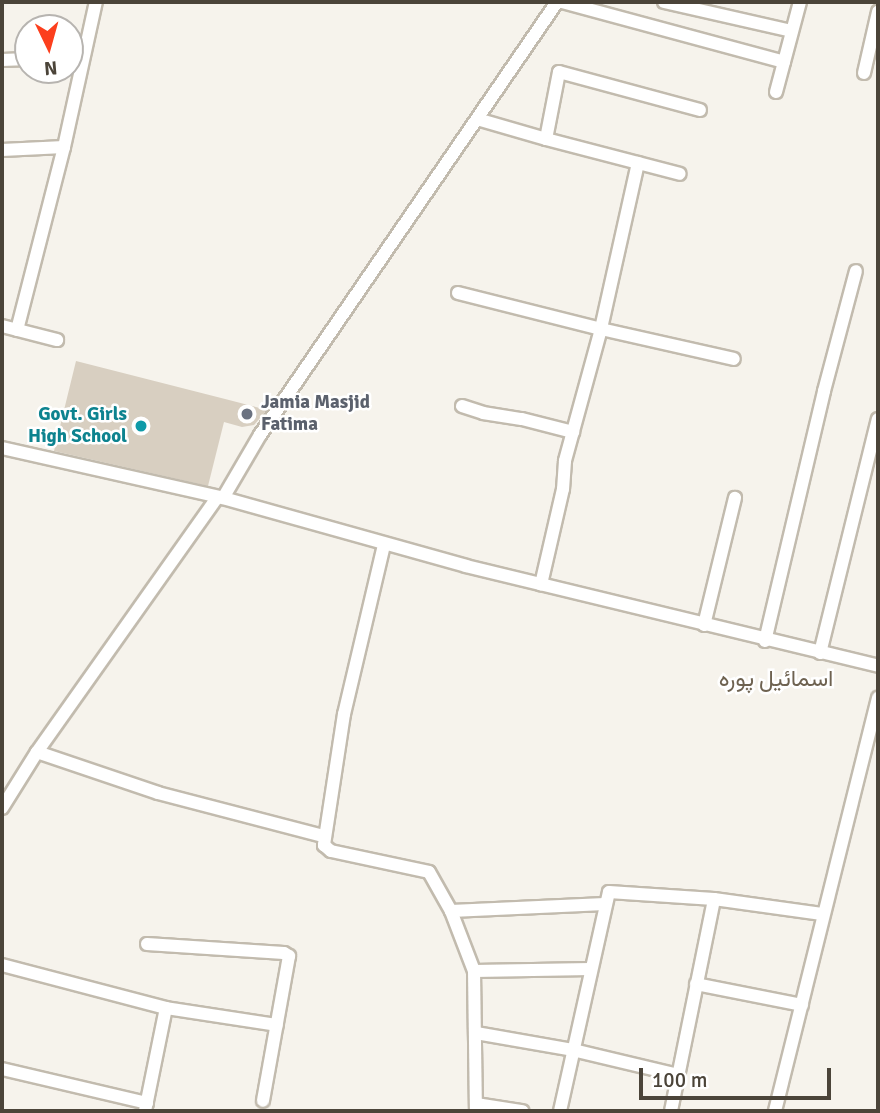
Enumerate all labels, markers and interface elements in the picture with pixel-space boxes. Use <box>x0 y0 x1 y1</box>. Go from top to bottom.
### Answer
north arrow <box>14 14 84 84</box>
text: N <box>43 55 58 80</box>
place label: Jamia Masjid Fatima <box>261 392 370 436</box>
place label: Govt. Girls High School <box>28 404 127 448</box>
marker: Jamia Masjid Fatima <box>239 406 255 422</box>
marker: Govt. Girls High School <box>133 418 149 434</box>
district label: اسمائیل پورہ <box>719 665 833 693</box>
scale bar <box>642 1054 834 1098</box>
text: 100 m <box>652 1067 707 1093</box>

